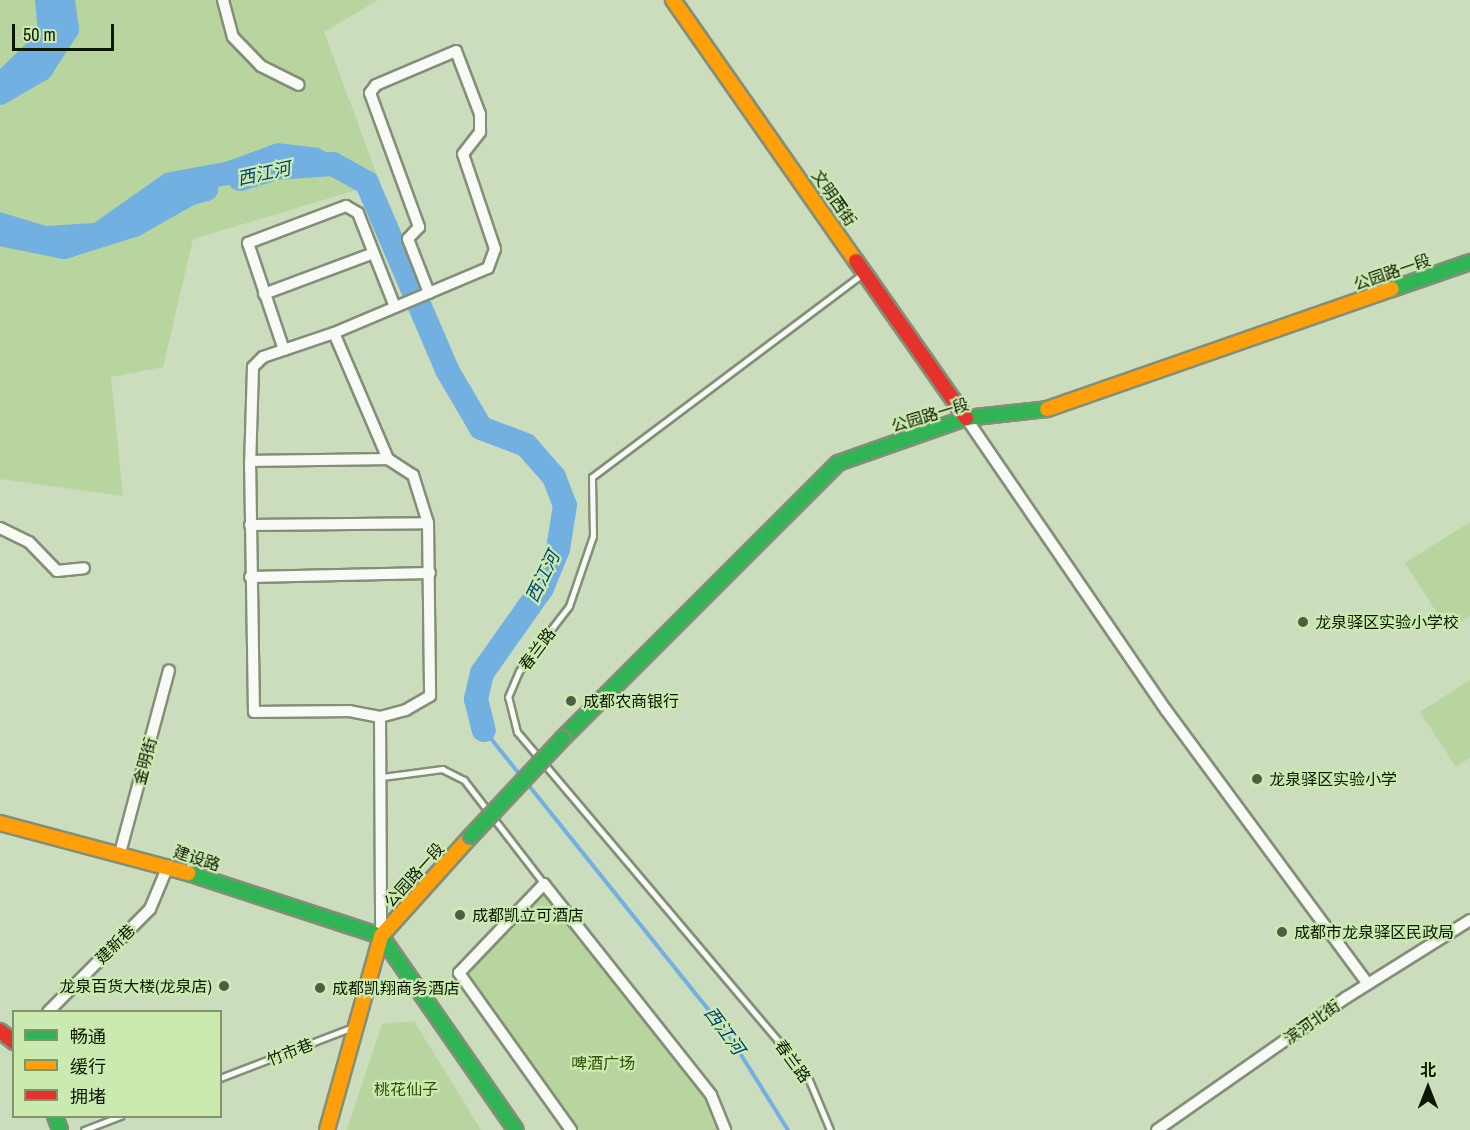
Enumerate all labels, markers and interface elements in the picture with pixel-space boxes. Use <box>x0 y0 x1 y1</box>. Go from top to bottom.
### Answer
scale bar <box>15 12 117 50</box>
text: 50 m <box>23 22 56 47</box>
water label: 西江河 <box>235 158 293 190</box>
street label: 文明西街 <box>808 166 860 230</box>
street label: 公园路一段 <box>1351 250 1433 294</box>
street label: 公园路一段 <box>889 394 971 436</box>
water label: 西江河 <box>521 548 565 606</box>
place label: 龙泉驿区实验小学校 <box>1315 612 1459 632</box>
marker: 龙泉驿区实验小学校 <box>1296 615 1310 629</box>
street label: 春兰路 <box>515 624 559 674</box>
place label: 成都农商银行 <box>583 691 679 711</box>
marker: 成都农商银行 <box>564 694 578 708</box>
street label: 金明街 <box>130 735 160 787</box>
place label: 龙泉驿区实验小学 <box>1269 769 1397 789</box>
marker: 龙泉驿区实验小学 <box>1250 772 1264 786</box>
street label: 公园路一段 <box>380 839 448 911</box>
street label: 建设路 <box>171 841 223 875</box>
place label: 成都凯立可酒店 <box>472 905 584 925</box>
marker: 成都凯立可酒店 <box>453 908 467 922</box>
street label: 建新巷 <box>91 920 139 968</box>
place label: 成都市龙泉驿区民政局 <box>1294 922 1454 942</box>
marker: 成都市龙泉驿区民政局 <box>1275 925 1289 939</box>
place label: 龙泉百货大楼(龙泉店) <box>59 976 212 996</box>
place label: 成都凯翔商务酒店 <box>332 978 460 998</box>
marker: 龙泉百货大楼(龙泉店) <box>217 979 231 993</box>
marker: 成都凯翔商务酒店 <box>313 981 327 995</box>
street label: 滨河北街 <box>1280 996 1344 1048</box>
water label: 西江河 <box>699 1003 749 1059</box>
legend <box>12 1010 222 1118</box>
text: 畅通 <box>70 1024 106 1049</box>
street label: 竹市巷 <box>264 1034 316 1070</box>
street label: 春兰路 <box>771 1036 815 1086</box>
park label: 啤酒广场 <box>571 1053 635 1073</box>
text: 缓行 <box>70 1054 106 1079</box>
north arrow <box>1398 1058 1458 1118</box>
text: 北 <box>1420 1059 1436 1081</box>
park label: 桃花仙子 <box>374 1079 438 1099</box>
text: 拥堵 <box>70 1084 106 1109</box>

